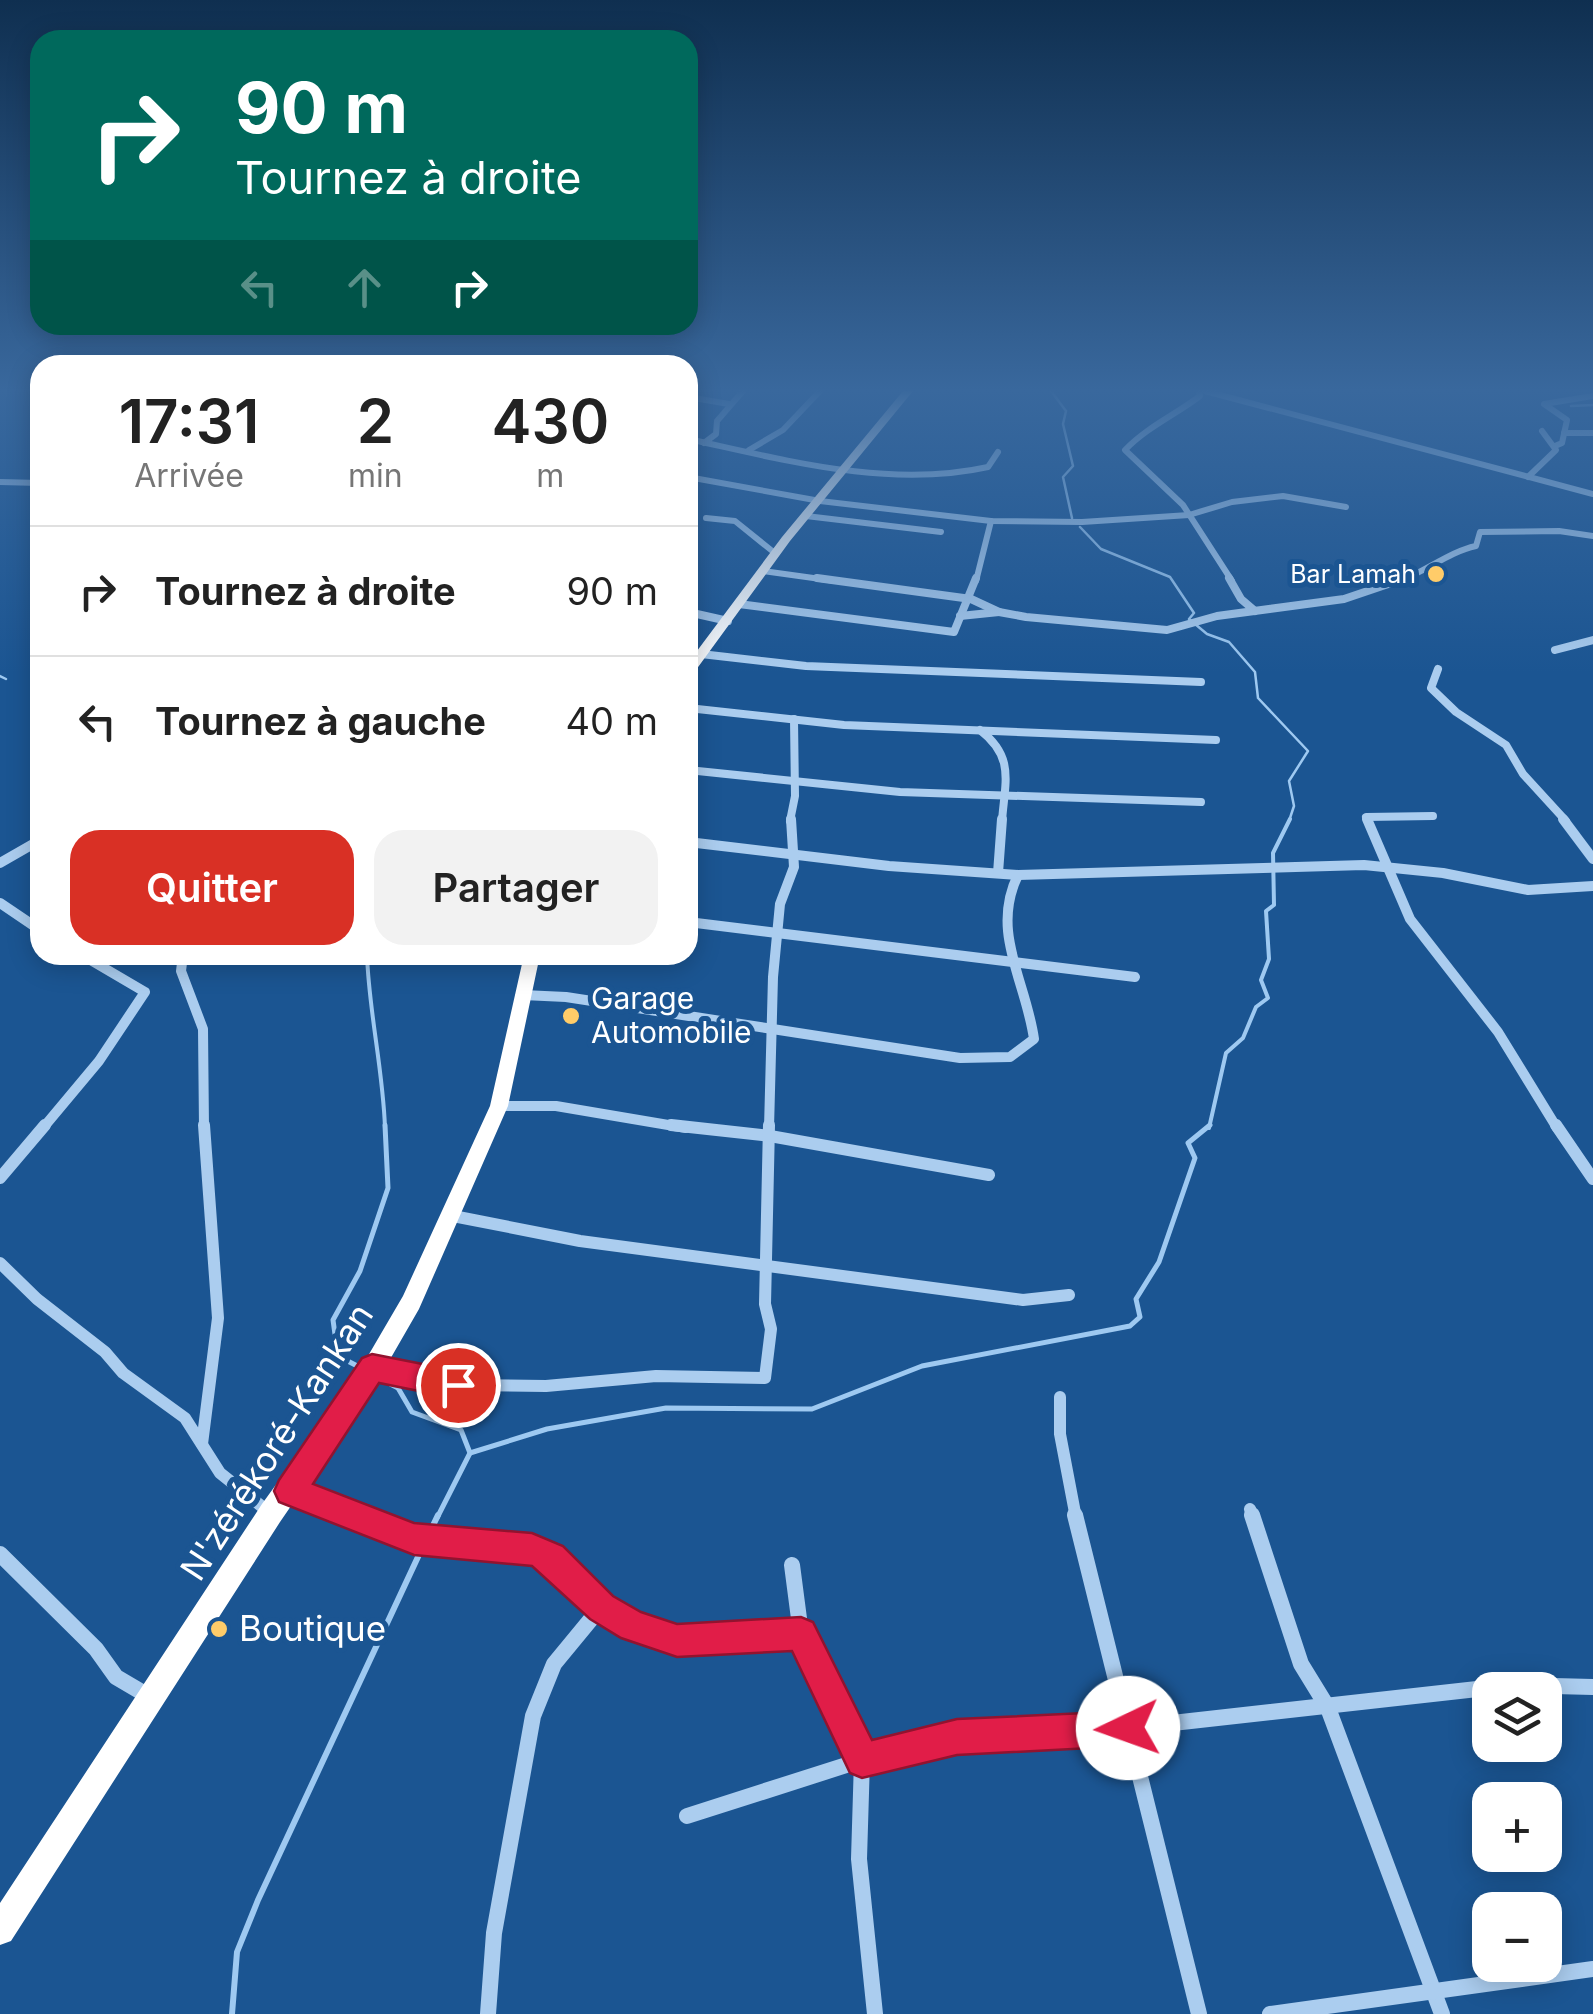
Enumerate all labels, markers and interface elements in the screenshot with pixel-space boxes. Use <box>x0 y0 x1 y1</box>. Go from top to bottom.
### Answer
text: 90 m <box>235 65 408 150</box>
icon: right <box>70 70 200 200</box>
text: Tournez à droite <box>235 150 582 205</box>
icon: left <box>232 260 287 315</box>
icon: ahead <box>337 260 392 315</box>
icon: right <box>442 260 497 315</box>
text: 17:31 <box>119 385 259 457</box>
text: 2 <box>357 385 394 457</box>
text: 430 <box>492 385 609 457</box>
text: Arrivée <box>134 456 244 495</box>
text: min <box>348 456 403 495</box>
text: m <box>536 456 564 495</box>
place label: Bar Lamah <box>1290 559 1416 589</box>
marker: Bar Lamah <box>1425 563 1447 585</box>
icon: right <box>70 564 125 619</box>
text: Tournez à droite <box>155 568 456 614</box>
text: 90 m <box>566 568 658 614</box>
icon: left <box>70 694 125 749</box>
text: Tournez à gauche <box>155 698 486 744</box>
text: 40 m <box>566 698 658 744</box>
button: Quitter <box>70 830 354 945</box>
button: Partager <box>374 830 658 945</box>
place label: Garage Automobile <box>591 980 752 1050</box>
marker: Garage Automobile <box>560 1005 582 1027</box>
street label: N'zérékoré-Kankan <box>171 1295 381 1587</box>
pin <box>416 1343 501 1428</box>
icon: arrive <box>431 1358 486 1413</box>
place label: Boutique <box>239 1607 386 1649</box>
marker: Boutique <box>208 1618 230 1640</box>
map controls <box>1472 1672 1562 1982</box>
button: layers <box>1472 1672 1562 1762</box>
position arrow <box>1076 1676 1180 1780</box>
button: + <box>1472 1782 1562 1872</box>
button: − <box>1472 1892 1562 1982</box>

